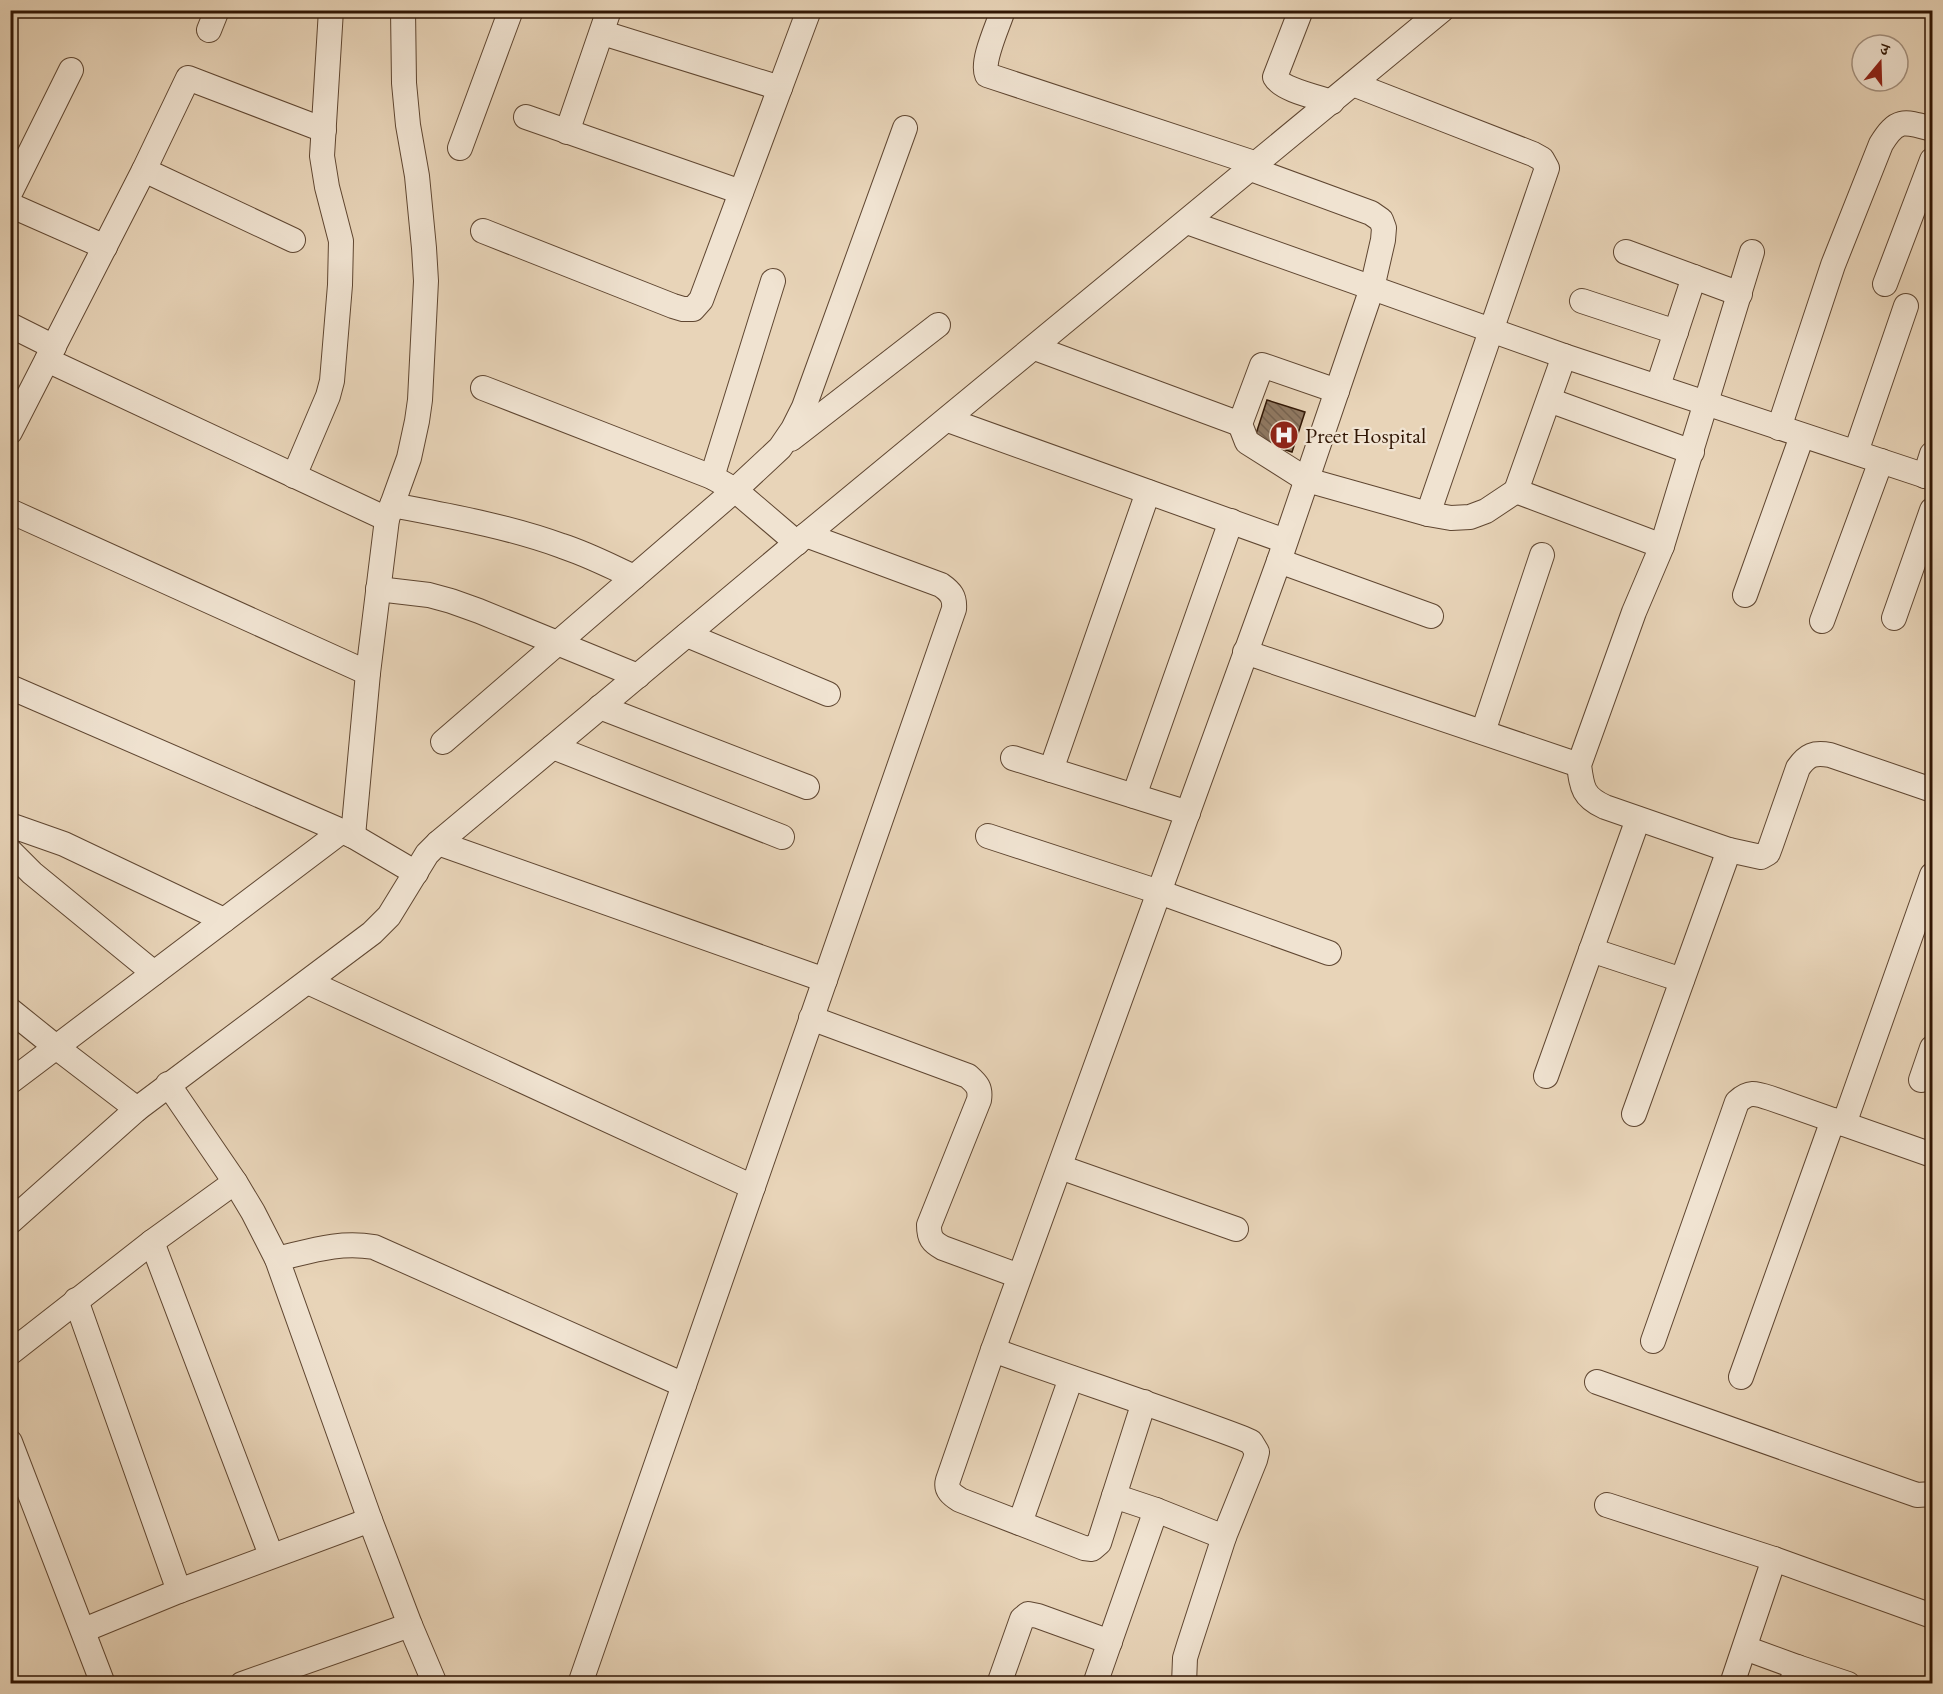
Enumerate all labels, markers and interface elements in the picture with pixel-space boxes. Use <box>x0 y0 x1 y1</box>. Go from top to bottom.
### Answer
north arrow <box>1850 33 1910 93</box>
text: उ <box>1877 38 1894 61</box>
hospital icon: Preet Hospital <box>1268 419 1300 451</box>
place label: Preet Hospital <box>1305 421 1426 450</box>

